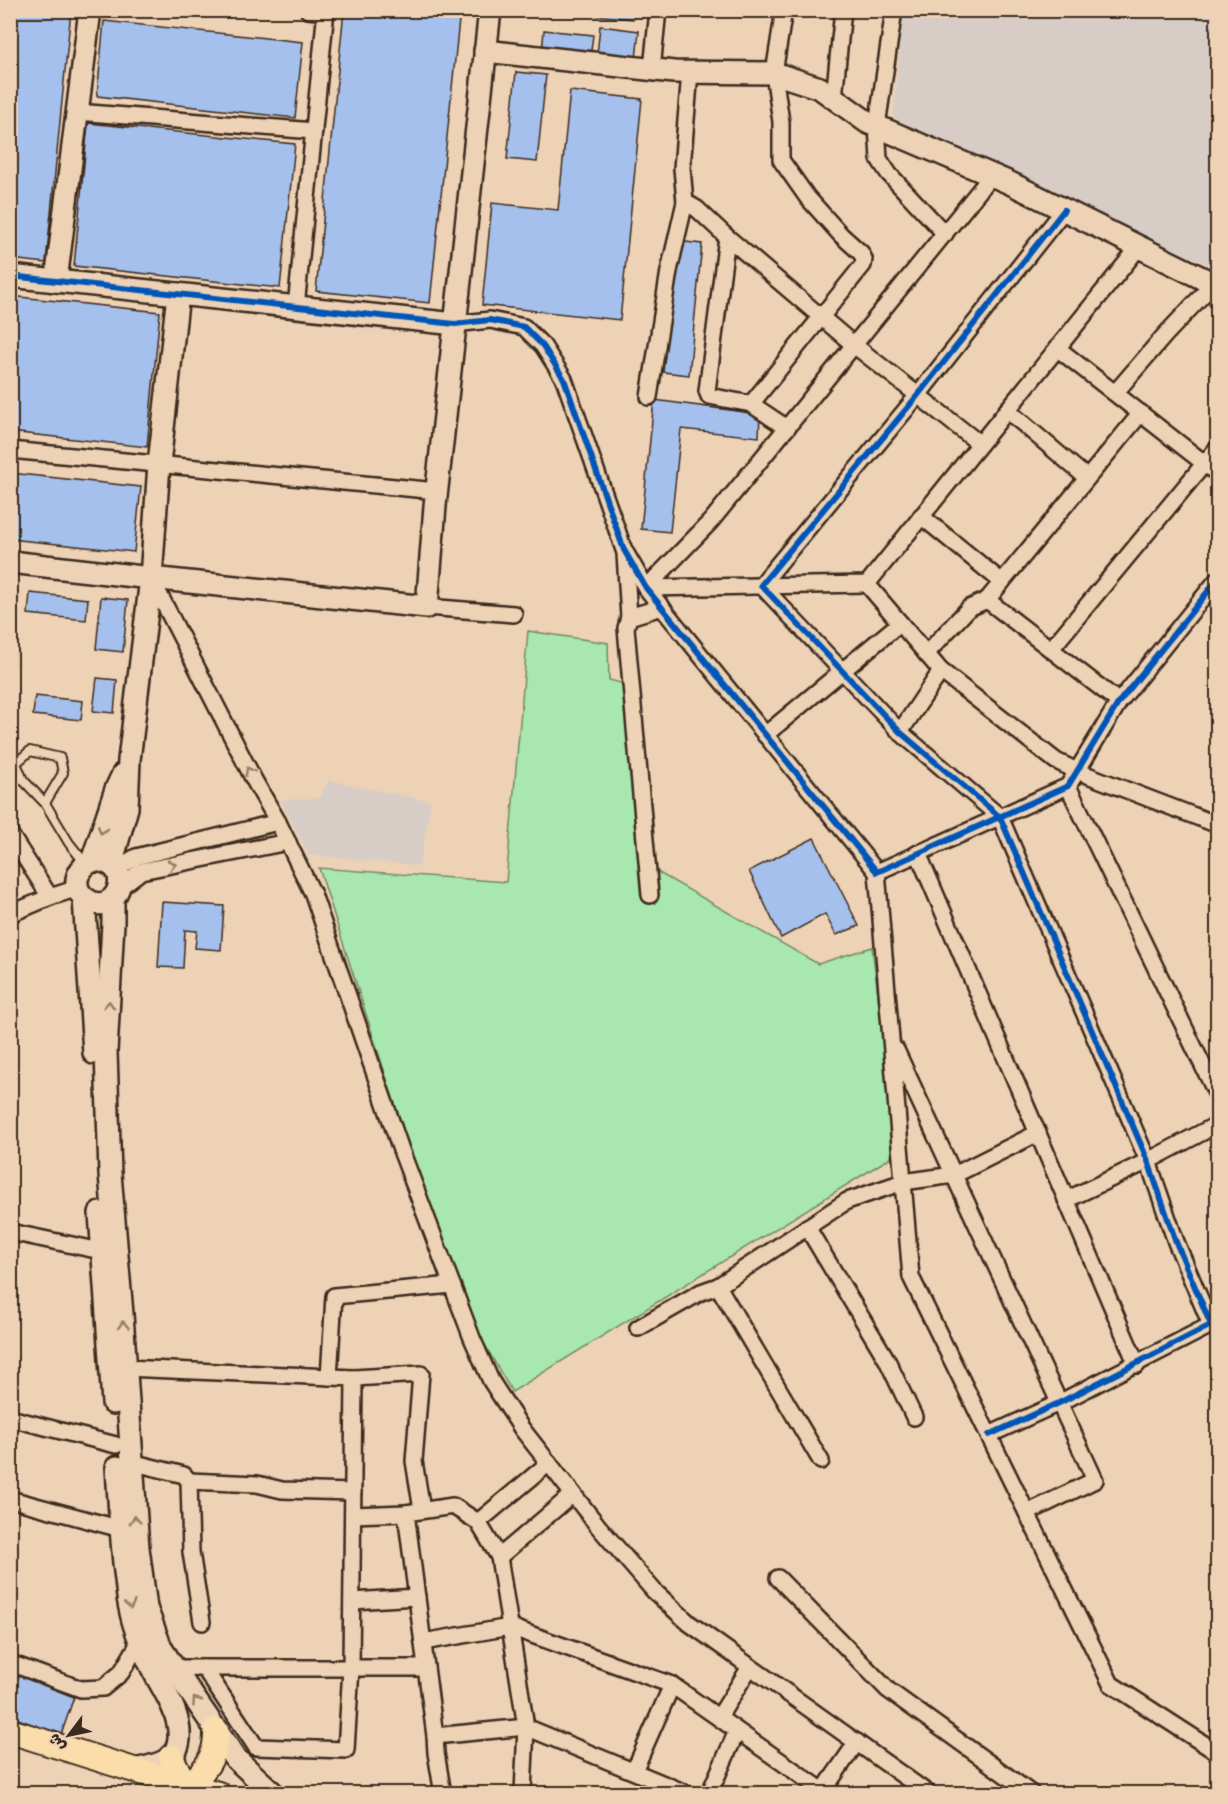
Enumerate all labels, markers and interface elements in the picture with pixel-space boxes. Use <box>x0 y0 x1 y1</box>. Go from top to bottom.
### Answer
one-way arrow <box>245 766 257 777</box>
one-way arrow <box>97 824 109 835</box>
one-way arrow <box>167 859 177 872</box>
one-way arrow <box>102 1000 115 1009</box>
one-way arrow <box>116 1321 129 1330</box>
one-way arrow <box>129 1515 142 1524</box>
one-way arrow <box>123 1600 136 1610</box>
one-way arrow <box>192 1696 203 1707</box>
north arrow <box>39 1705 99 1765</box>
text: ش <box>43 1728 73 1756</box>

